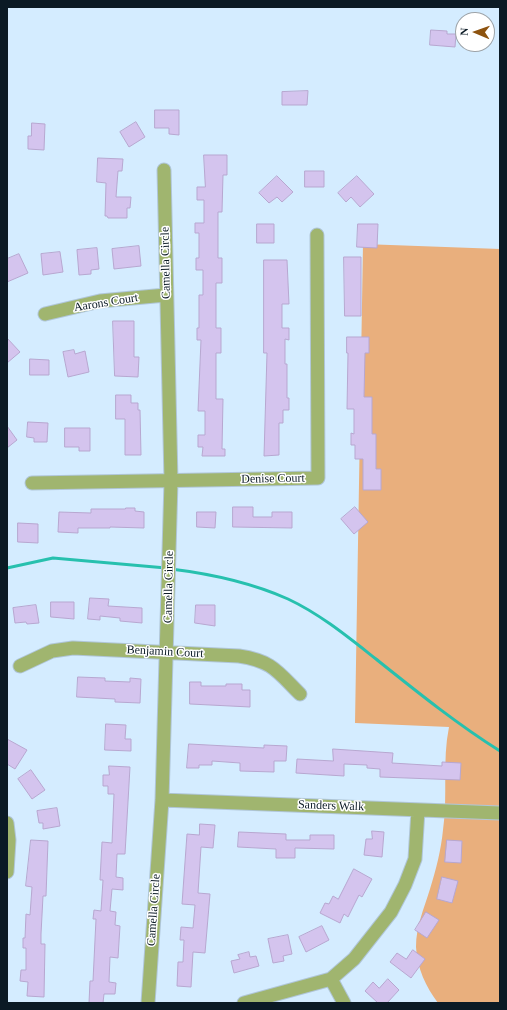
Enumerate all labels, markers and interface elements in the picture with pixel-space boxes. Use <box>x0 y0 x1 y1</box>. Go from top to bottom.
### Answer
north arrow <box>455 12 495 52</box>
text: N <box>458 27 470 36</box>
street label: Camella Circle <box>158 227 174 299</box>
street label: Aarons Court <box>73 291 139 315</box>
street label: Denise Court <box>241 471 305 487</box>
street label: Camella Circle <box>161 551 177 623</box>
street label: Benjamin Court <box>126 643 204 661</box>
street label: Sanders Walk <box>298 798 364 814</box>
street label: Camella Circle <box>144 873 164 947</box>

